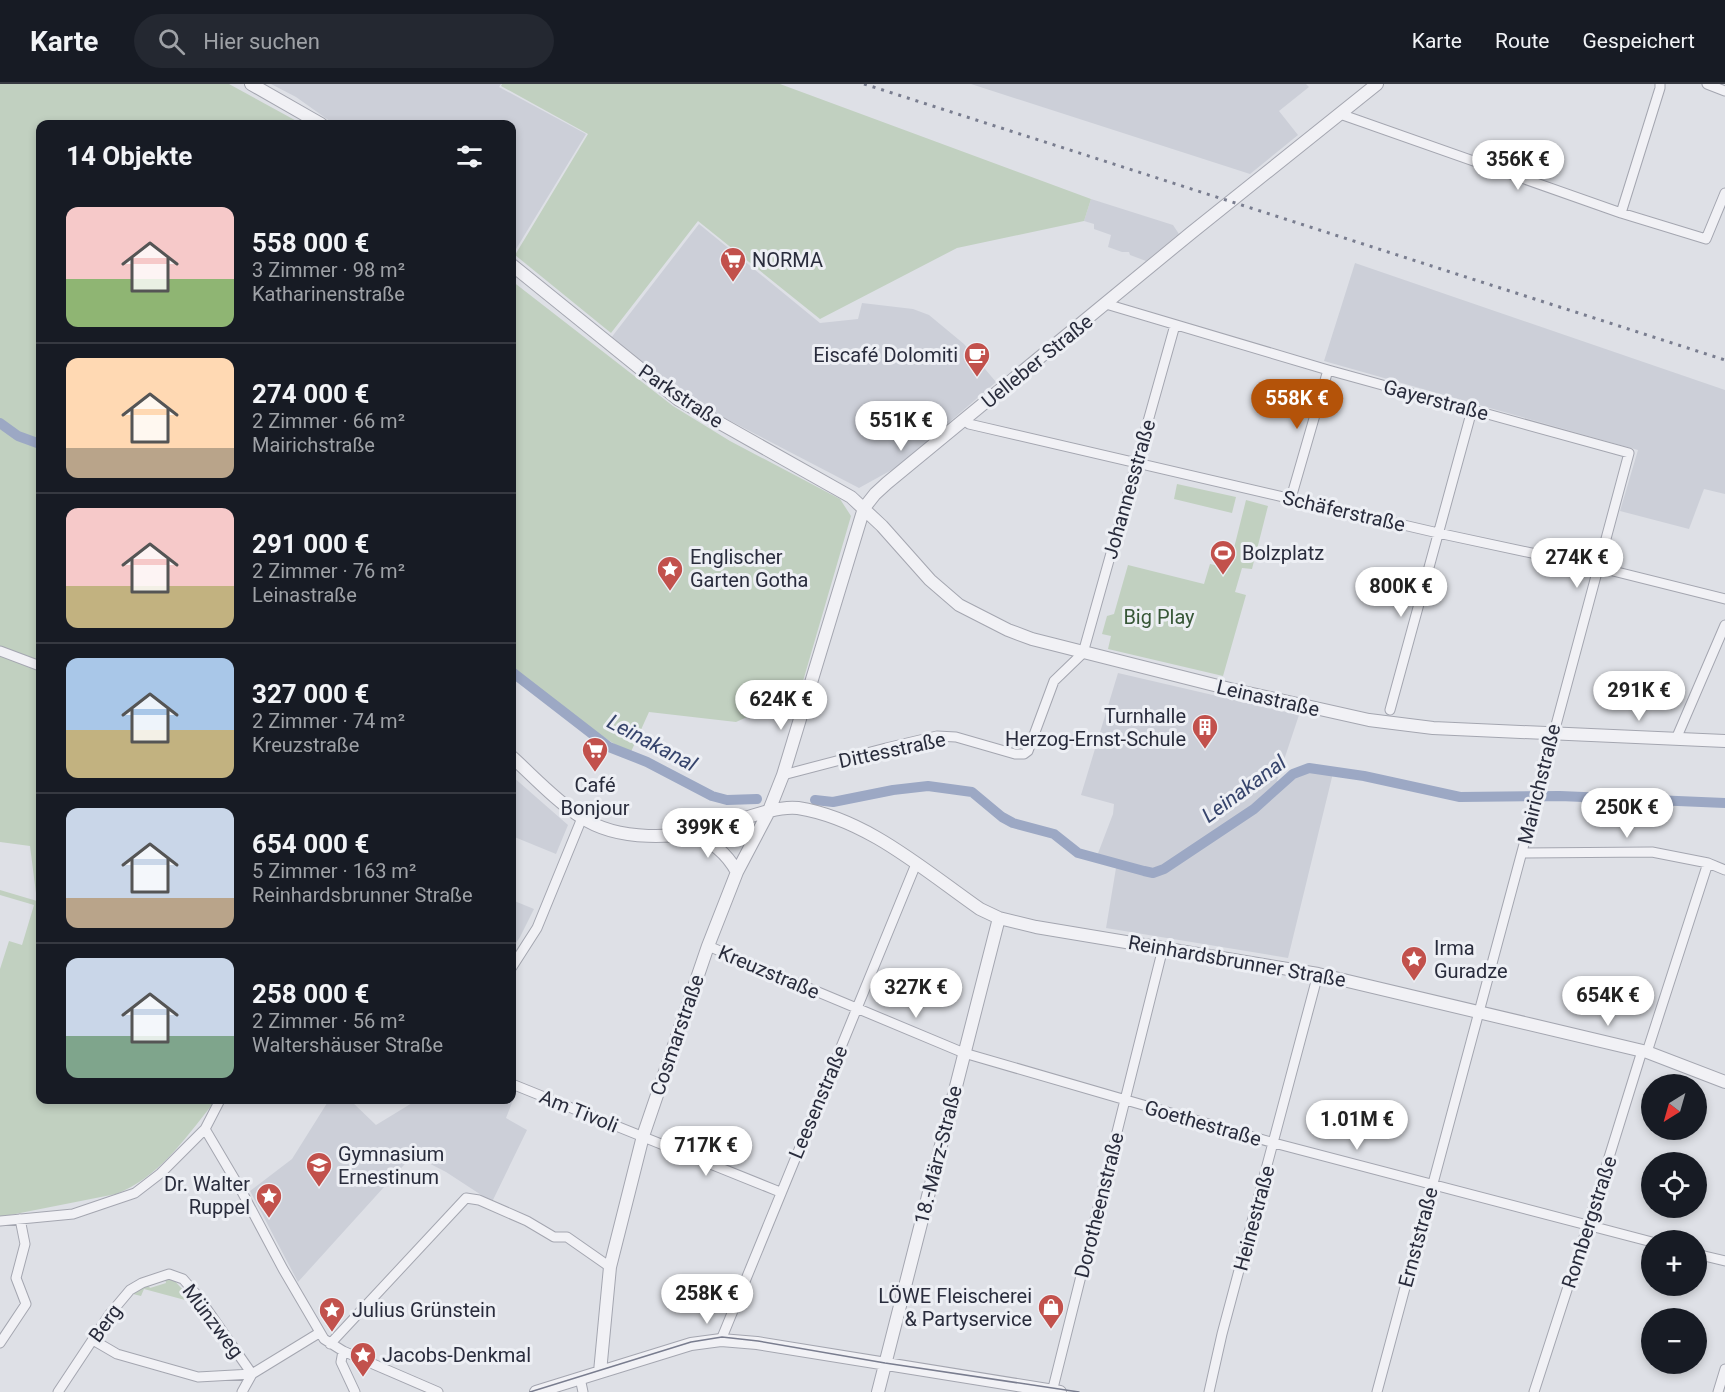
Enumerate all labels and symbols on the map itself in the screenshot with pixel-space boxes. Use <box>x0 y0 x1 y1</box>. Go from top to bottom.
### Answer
pin: 356K € <box>1469 140 1567 191</box>
supermarket icon: NORMA <box>718 245 748 283</box>
place label: NORMA <box>752 248 823 272</box>
street label: Uelleber Straße <box>977 309 1097 413</box>
cafe icon: Eiscafé Dolomiti <box>962 340 992 378</box>
place label: Eiscafé Dolomiti <box>813 343 958 367</box>
street label: Parkstraße <box>634 359 728 433</box>
street label: Gayerstraße <box>1381 374 1491 426</box>
pin: 558K € <box>1248 379 1346 430</box>
pin: 551K € <box>852 401 950 452</box>
street label: Johannesstraße <box>1098 416 1160 562</box>
street label: Schäferstraße <box>1280 485 1408 537</box>
sports icon: Bolzplatz <box>1208 538 1238 576</box>
pin: 274K € <box>1528 538 1626 589</box>
place label: Bolzplatz <box>1242 541 1324 565</box>
place label: Englischer Garten Gotha <box>690 545 808 592</box>
place icon: Englischer Garten Gotha <box>655 554 685 592</box>
pin: 800K € <box>1352 567 1450 618</box>
park label: Big Play <box>1123 605 1195 629</box>
pin: 291K € <box>1590 671 1688 722</box>
street label: Leinastraße <box>1214 675 1322 721</box>
pin: 624K € <box>732 680 830 731</box>
place label: Turnhalle Herzog-Ernst-Schule <box>1005 704 1186 751</box>
water label: Leinakanal <box>603 709 702 777</box>
building icon: Turnhalle Herzog-Ernst-Schule <box>1190 712 1220 750</box>
street label: Mairichstraße <box>1512 721 1566 847</box>
street label: Dittesstraße <box>836 727 948 773</box>
supermarket icon: Café Bonjour <box>580 735 610 773</box>
water label: Leinakanal <box>1197 750 1291 827</box>
place label: Café Bonjour <box>561 773 630 820</box>
pin: 250K € <box>1578 788 1676 839</box>
pin: 399K € <box>659 808 757 859</box>
street label: Reinhardsbrunner Straße <box>1126 930 1348 992</box>
place label: Irma Guradze <box>1434 936 1508 983</box>
street label: Kreuzstraße <box>715 940 823 1004</box>
place icon: Irma Guradze <box>1399 944 1429 982</box>
pin: 327K € <box>867 968 965 1019</box>
street label: Cosmarstraße <box>645 971 709 1099</box>
pin: 654K € <box>1559 976 1657 1027</box>
street label: Leesenstraße <box>783 1042 853 1162</box>
north arrow <box>1641 1074 1707 1140</box>
street label: 18.-März-Straße <box>909 1083 967 1227</box>
street label: Am Tivoli <box>536 1084 622 1138</box>
street label: Goethestraße <box>1142 1095 1264 1151</box>
pin: 1.01M € <box>1302 1100 1412 1151</box>
pin: 717K € <box>657 1126 755 1177</box>
street label: Dorotheenstraße <box>1069 1130 1129 1280</box>
place label: Gymnasium Ernestinum <box>338 1142 444 1189</box>
school or university icon: Gymnasium Ernestinum <box>304 1150 334 1188</box>
street label: Rombergstraße <box>1556 1153 1622 1291</box>
street label: Heinestraße <box>1228 1163 1280 1273</box>
place label: Dr. Walter Ruppel <box>164 1172 250 1219</box>
place icon: Dr. Walter Ruppel <box>254 1181 284 1219</box>
street label: Ernststraße <box>1393 1184 1443 1290</box>
pin: 258K € <box>658 1274 756 1325</box>
street label: Münzweg <box>177 1279 249 1363</box>
place label: LÖWE Fleischerei & Partyservice <box>878 1284 1032 1331</box>
shop icon: LÖWE Fleischerei & Partyservice <box>1036 1292 1066 1330</box>
place icon: Julius Grünstein <box>317 1295 347 1333</box>
place label: Julius Grünstein <box>352 1298 496 1322</box>
street label: Berg <box>83 1299 127 1347</box>
place icon: Jacobs-Denkmal <box>348 1340 378 1378</box>
place label: Jacobs-Denkmal <box>382 1343 531 1367</box>

